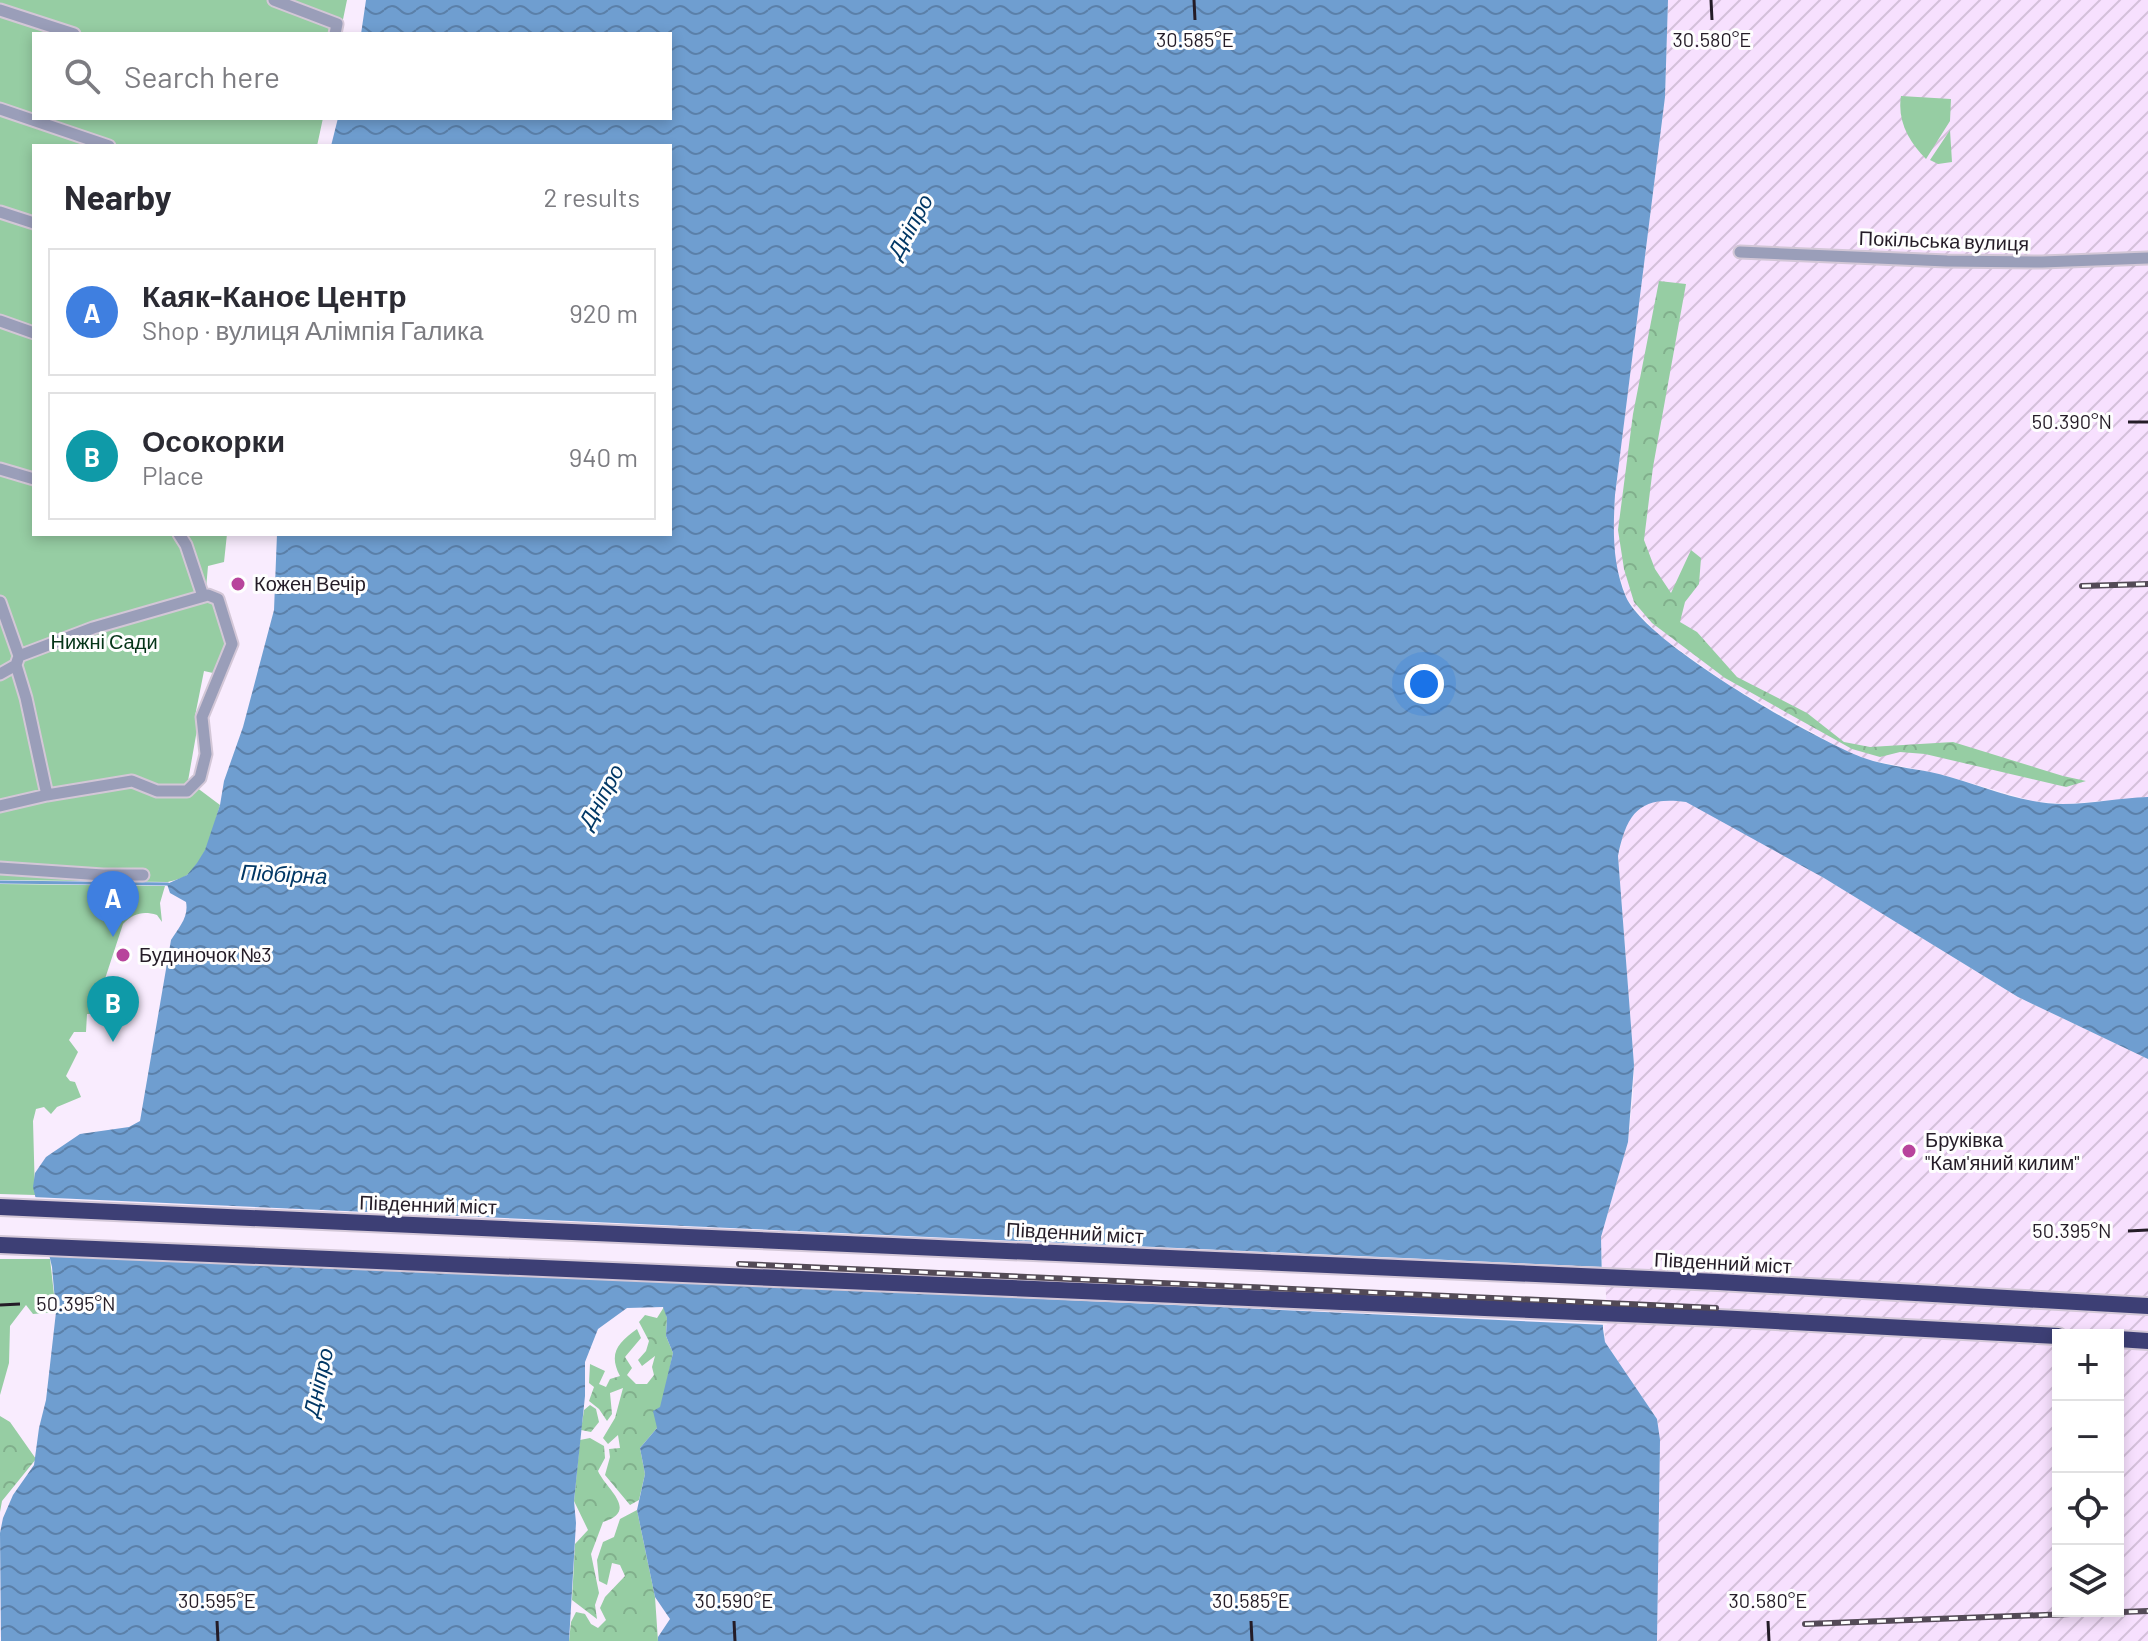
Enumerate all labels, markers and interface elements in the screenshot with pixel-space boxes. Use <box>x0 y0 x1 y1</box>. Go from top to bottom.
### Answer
text: 30.585°E <box>1156 27 1234 51</box>
text: 30.580°E <box>1673 27 1751 51</box>
search box <box>32 32 672 120</box>
icon: search <box>60 54 104 98</box>
text: Search here <box>124 58 280 94</box>
text: Nearby <box>64 176 172 217</box>
text: 2 results <box>544 181 640 212</box>
water label: Дніпро <box>880 189 938 265</box>
street label: Покільська вулиця <box>1858 225 2030 255</box>
text: Каяк-Каноє Центр <box>142 277 407 313</box>
text: A <box>83 297 101 328</box>
text: 920 m <box>569 297 638 328</box>
text: Shop · вулиця Алімпія Галика <box>142 314 483 345</box>
text: 50.390°N <box>2032 409 2112 433</box>
text: Осокорки <box>142 422 285 458</box>
text: B <box>84 441 100 472</box>
text: 940 m <box>569 441 638 472</box>
text: Place <box>142 459 204 490</box>
place label: Кожен Вечір <box>254 571 366 595</box>
marker: Кожен Вечір <box>229 575 247 593</box>
park label: Нижні Сади <box>50 629 158 653</box>
your location <box>1404 664 1444 704</box>
water label: Дніпро <box>571 759 629 835</box>
water label: Підбірна <box>240 858 328 889</box>
pin: A <box>87 871 139 937</box>
place label: Будиночок №3 <box>139 942 272 966</box>
marker: Будиночок №3 <box>114 946 132 964</box>
pin: B <box>87 976 139 1042</box>
place label: Бруківка "Кам'яний килим" <box>1925 1127 2079 1174</box>
marker: Бруківка "Кам'яний килим" <box>1900 1142 1918 1160</box>
street label: Південний міст <box>359 1190 497 1218</box>
street label: Південний міст <box>1006 1216 1144 1248</box>
text: 50.395°N <box>2032 1218 2112 1242</box>
street label: Південний міст <box>1654 1246 1792 1278</box>
text: 50.395°N <box>36 1291 116 1315</box>
map controls <box>2052 1329 2124 1617</box>
button: + <box>2052 1329 2124 1401</box>
water label: Дніпро <box>296 1345 338 1421</box>
button: − <box>2052 1401 2124 1473</box>
button: locate <box>2052 1473 2124 1545</box>
button: layers <box>2052 1545 2124 1617</box>
text: 30.595°E <box>178 1588 256 1612</box>
text: 30.590°E <box>695 1588 773 1612</box>
text: 30.585°E <box>1212 1588 1290 1612</box>
text: 30.580°E <box>1729 1588 1807 1612</box>

